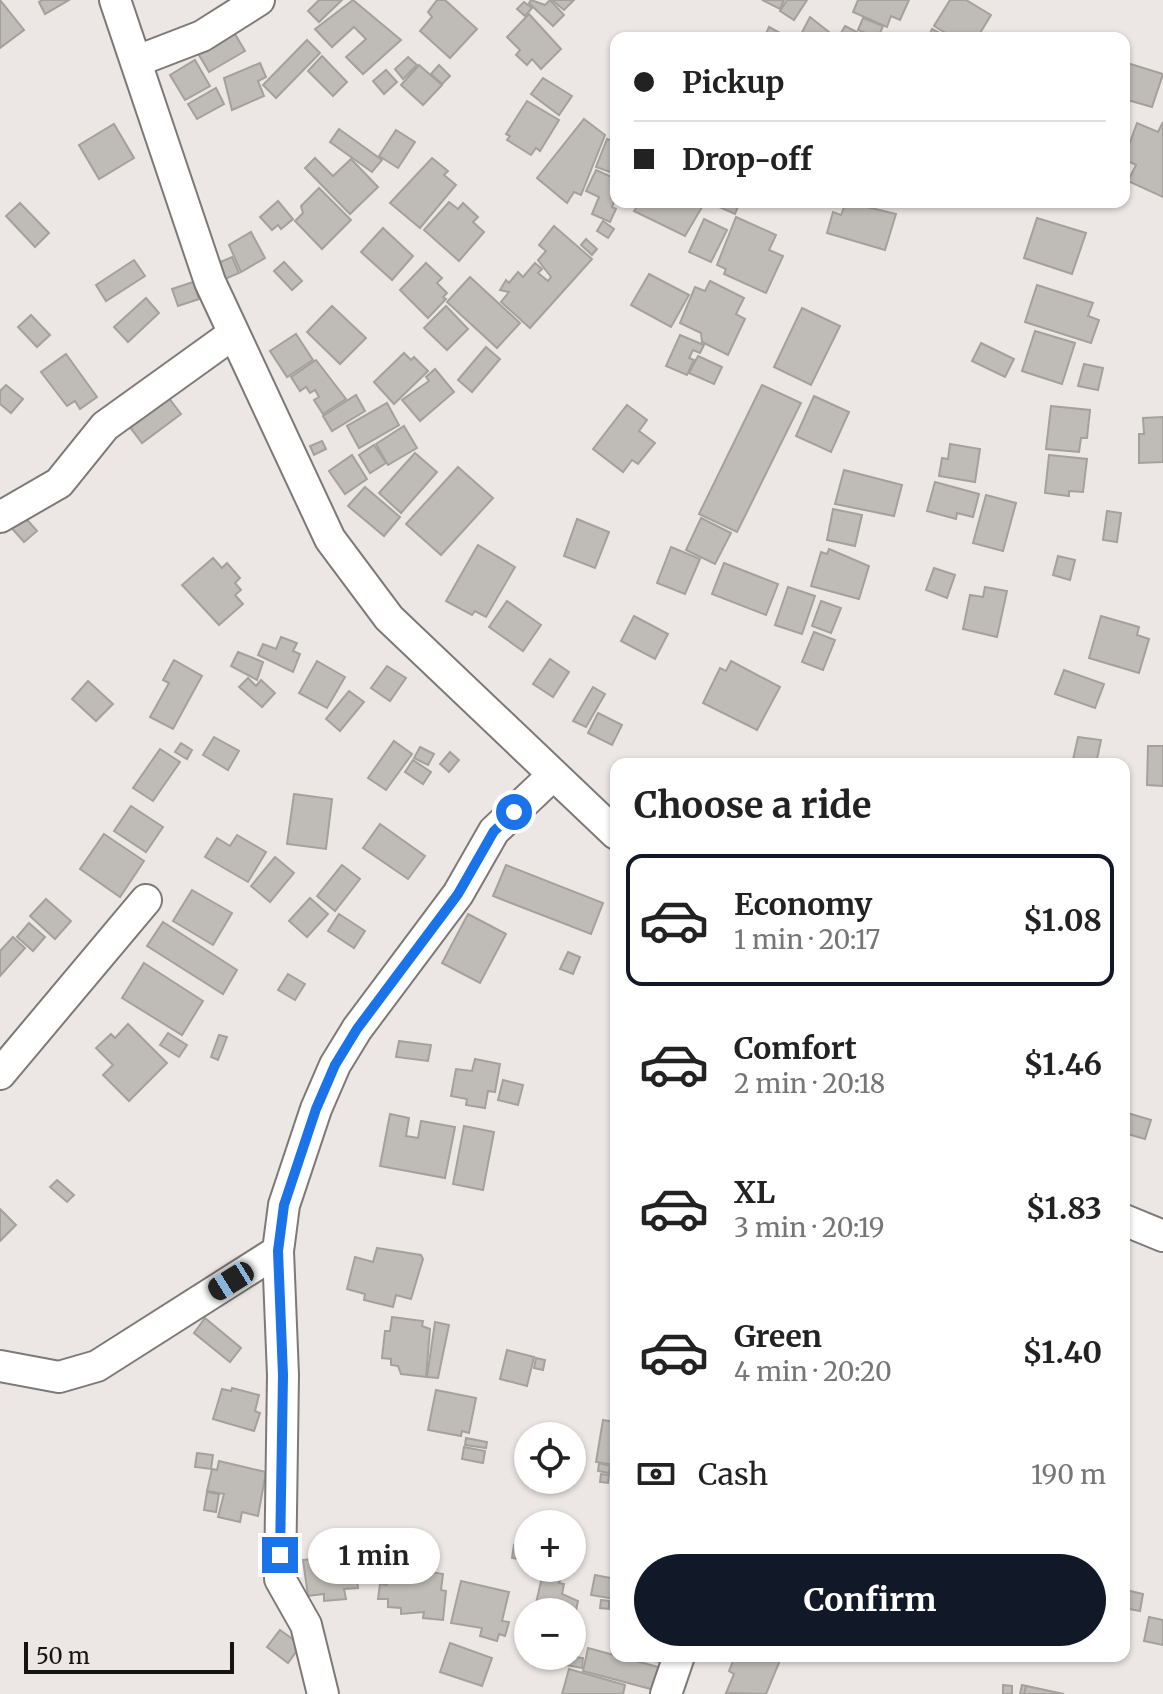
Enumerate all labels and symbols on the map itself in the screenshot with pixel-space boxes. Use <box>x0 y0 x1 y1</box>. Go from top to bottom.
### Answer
route start <box>496 794 532 830</box>
car <box>204 1258 258 1304</box>
callout: 1 min <box>308 1527 440 1583</box>
route end <box>262 1537 298 1573</box>
scale bar <box>24 1638 234 1674</box>

